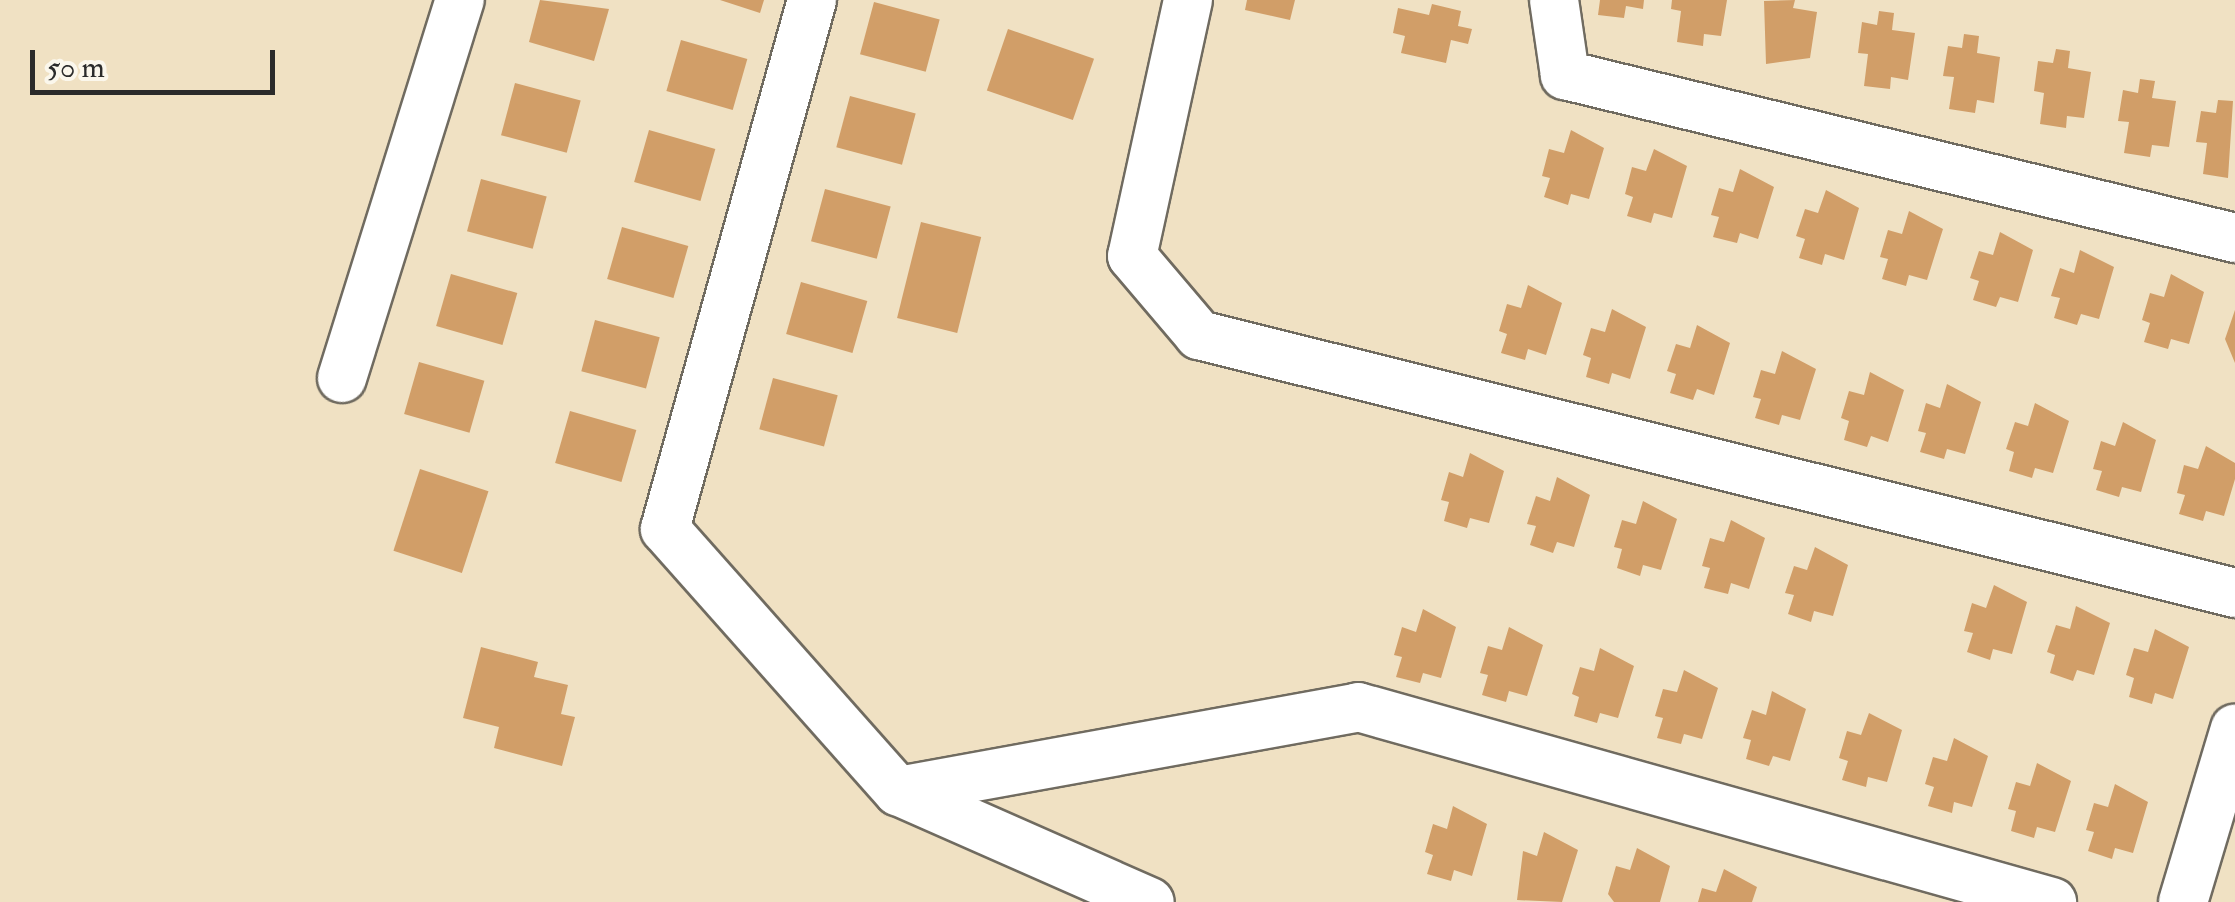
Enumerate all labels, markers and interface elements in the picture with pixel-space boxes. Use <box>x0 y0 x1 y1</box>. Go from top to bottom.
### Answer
scale bar <box>35 30 280 92</box>
text: 50 m <box>47 49 105 86</box>

